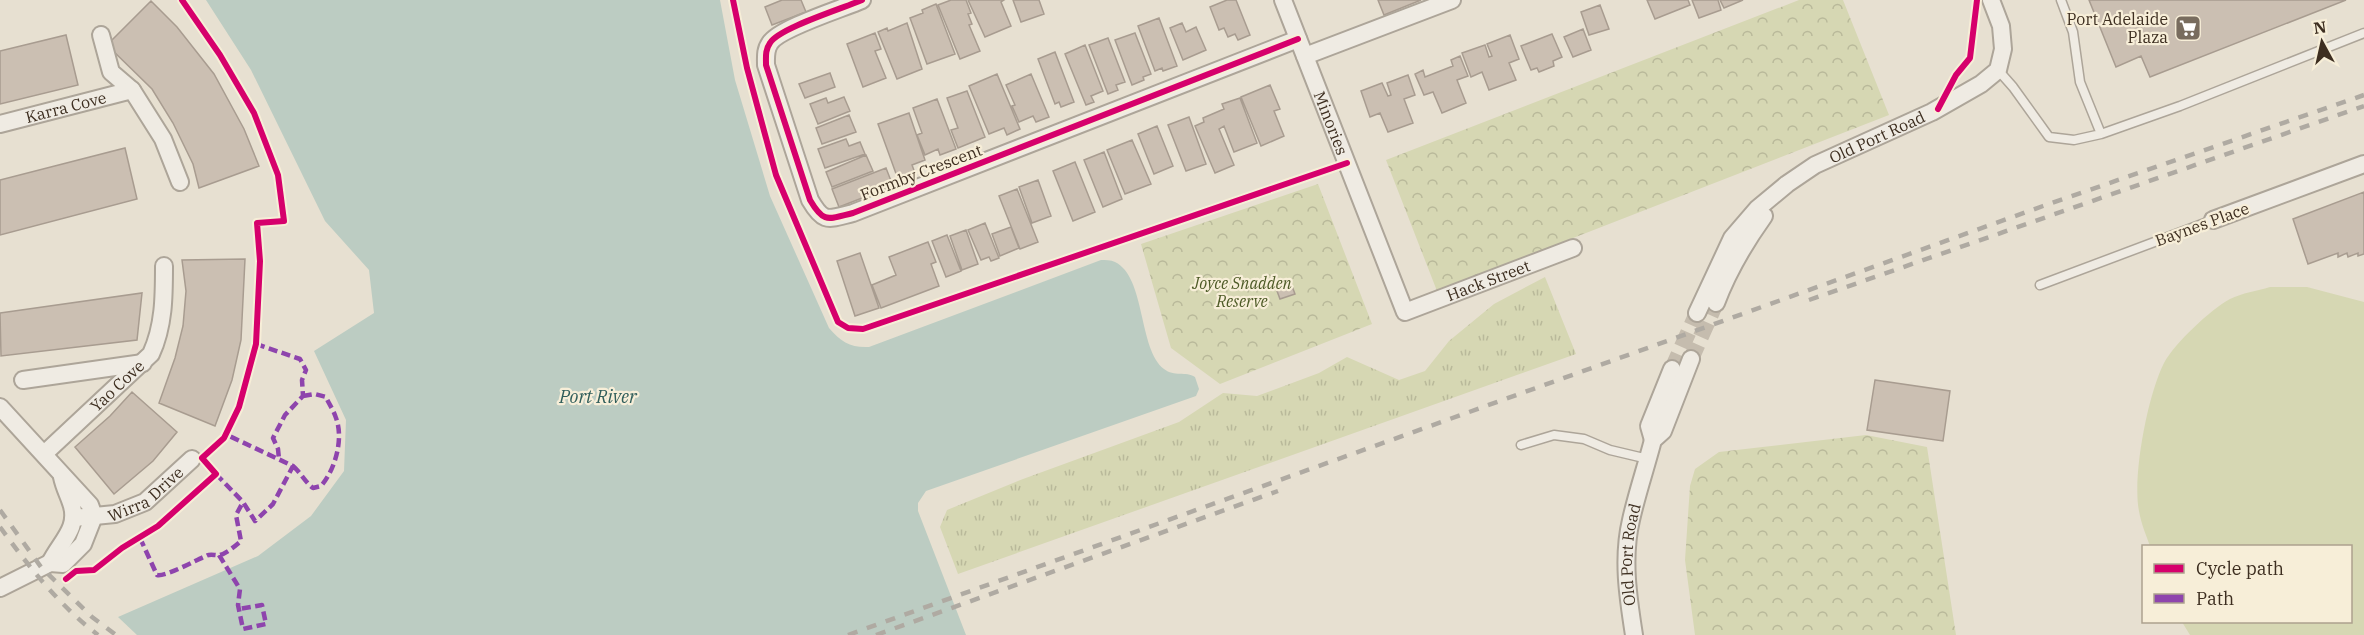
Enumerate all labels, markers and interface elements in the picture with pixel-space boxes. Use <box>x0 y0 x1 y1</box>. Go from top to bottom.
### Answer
place label: Port Adelaide Plaza <box>2067 9 2168 47</box>
north arrow <box>2292 12 2352 72</box>
supermarket icon: Port Adelaide Plaza <box>2173 13 2203 43</box>
text: N <box>2312 16 2328 38</box>
street label: Karra Cove <box>23 87 108 127</box>
street label: Minories <box>1310 88 1353 158</box>
street label: Old Port Road <box>1826 106 1928 167</box>
street label: Formby Crescent <box>857 139 985 204</box>
street label: Baynes Place <box>2152 198 2252 250</box>
street label: Hack Street <box>1444 255 1533 305</box>
park label: Joyce Snadden Reserve <box>1191 273 1292 311</box>
street label: Yao Cove <box>86 356 148 416</box>
water label: Port River <box>558 385 638 408</box>
street label: Wirra Drive <box>105 462 187 526</box>
street label: Old Port Road <box>1616 501 1645 607</box>
legend <box>2142 545 2352 623</box>
text: Cycle path <box>2196 557 2284 580</box>
text: Path <box>2196 587 2234 610</box>

